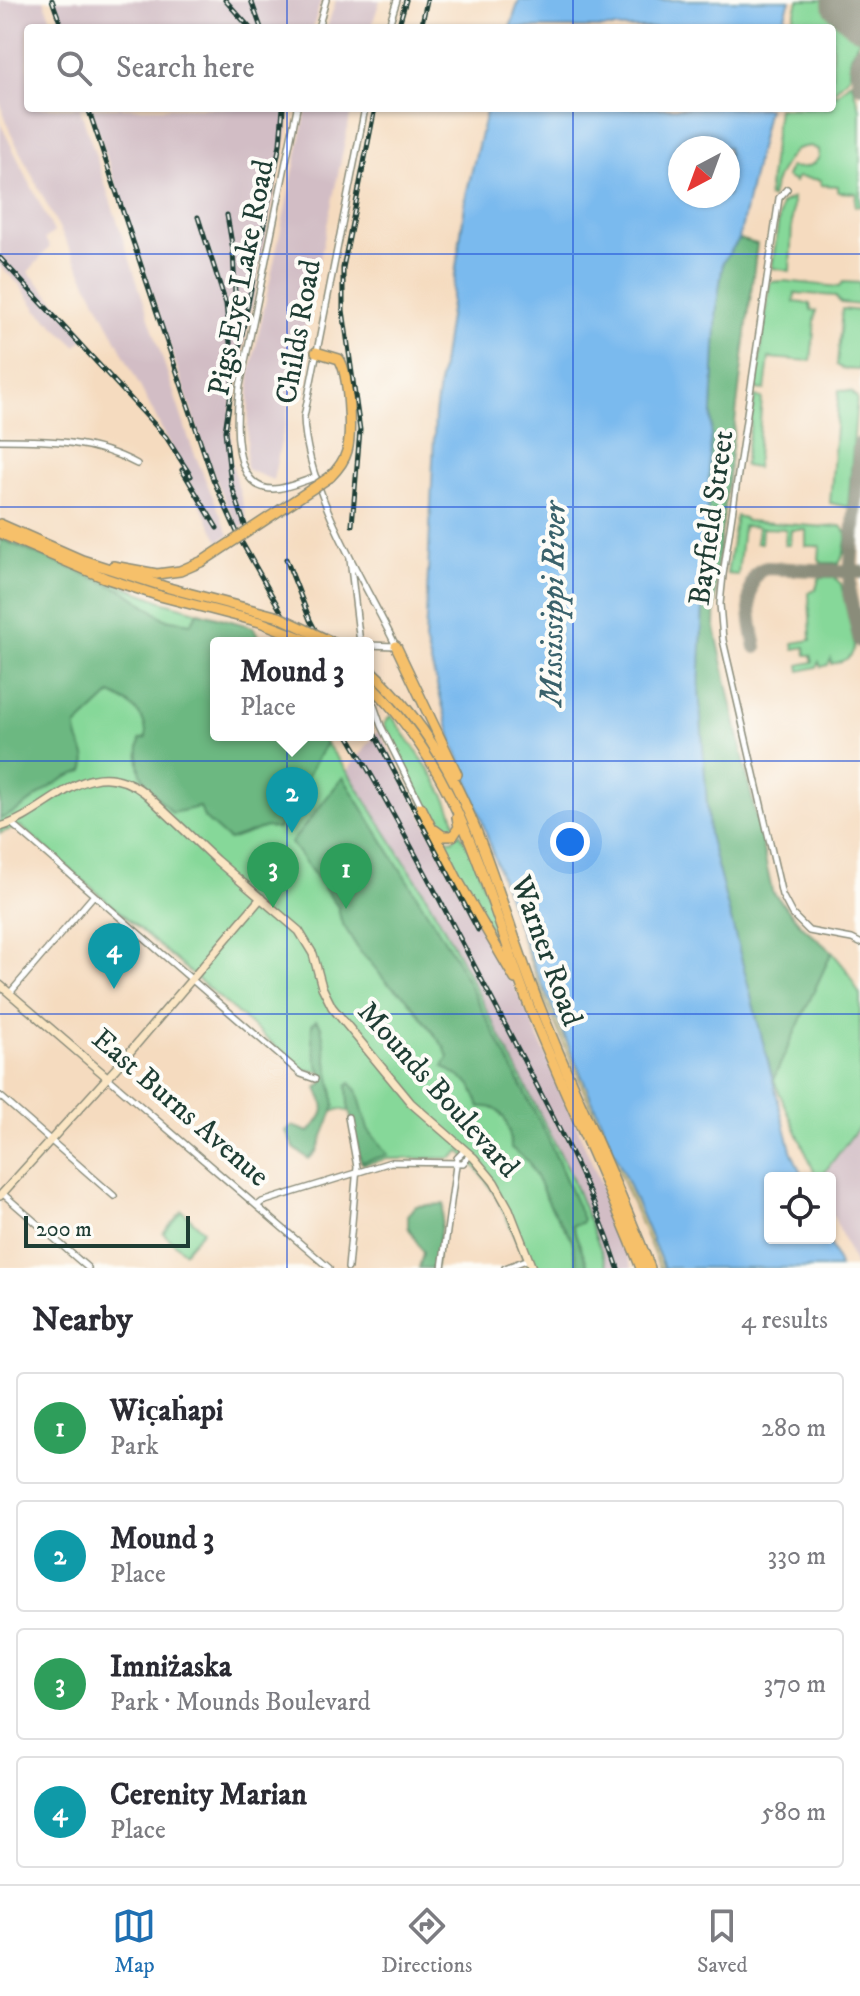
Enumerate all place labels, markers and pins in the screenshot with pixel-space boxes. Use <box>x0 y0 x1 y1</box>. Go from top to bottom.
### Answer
pin: 2 <box>266 767 318 833</box>
pin: 3 <box>247 842 299 908</box>
pin: 1 <box>320 843 372 909</box>
pin: 4 <box>88 923 140 989</box>

